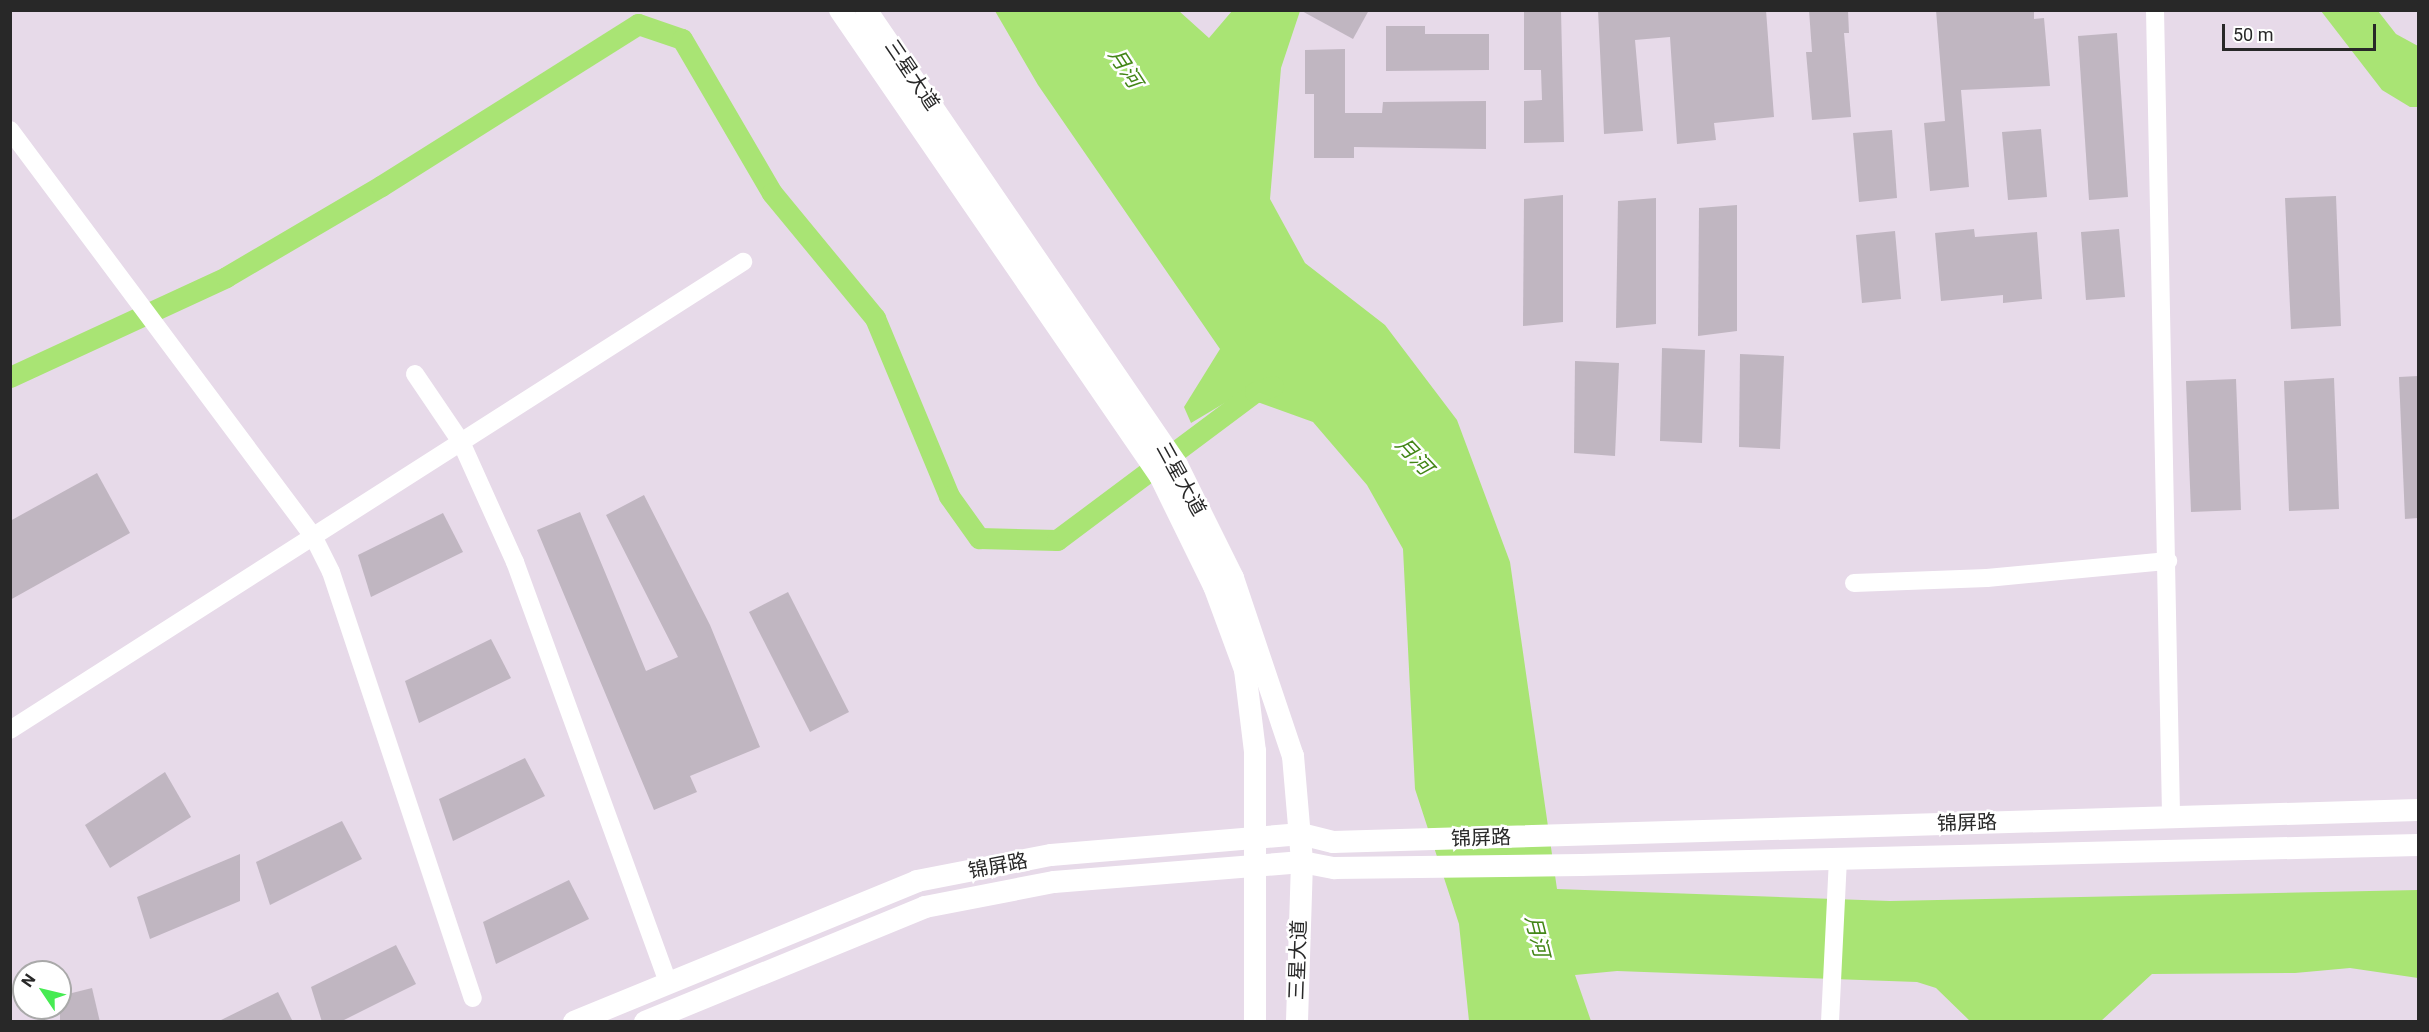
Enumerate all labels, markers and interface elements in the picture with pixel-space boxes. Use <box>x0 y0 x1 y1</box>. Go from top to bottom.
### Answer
scale bar <box>2225 12 2380 50</box>
text: 50 m <box>2233 24 2273 45</box>
street label: 三星大道 <box>880 35 944 115</box>
water label: 月河 <box>1103 44 1147 92</box>
water label: 月河 <box>1390 432 1438 480</box>
street label: 三星大道 <box>1151 438 1211 520</box>
street label: 锦屏路 <box>1937 810 1997 836</box>
street label: 锦屏路 <box>1451 825 1511 851</box>
street label: 锦屏路 <box>966 848 1030 884</box>
water label: 月河 <box>1520 913 1554 959</box>
street label: 三星大道 <box>1285 920 1311 1000</box>
north arrow <box>12 960 72 1020</box>
text: N <box>17 970 40 991</box>

